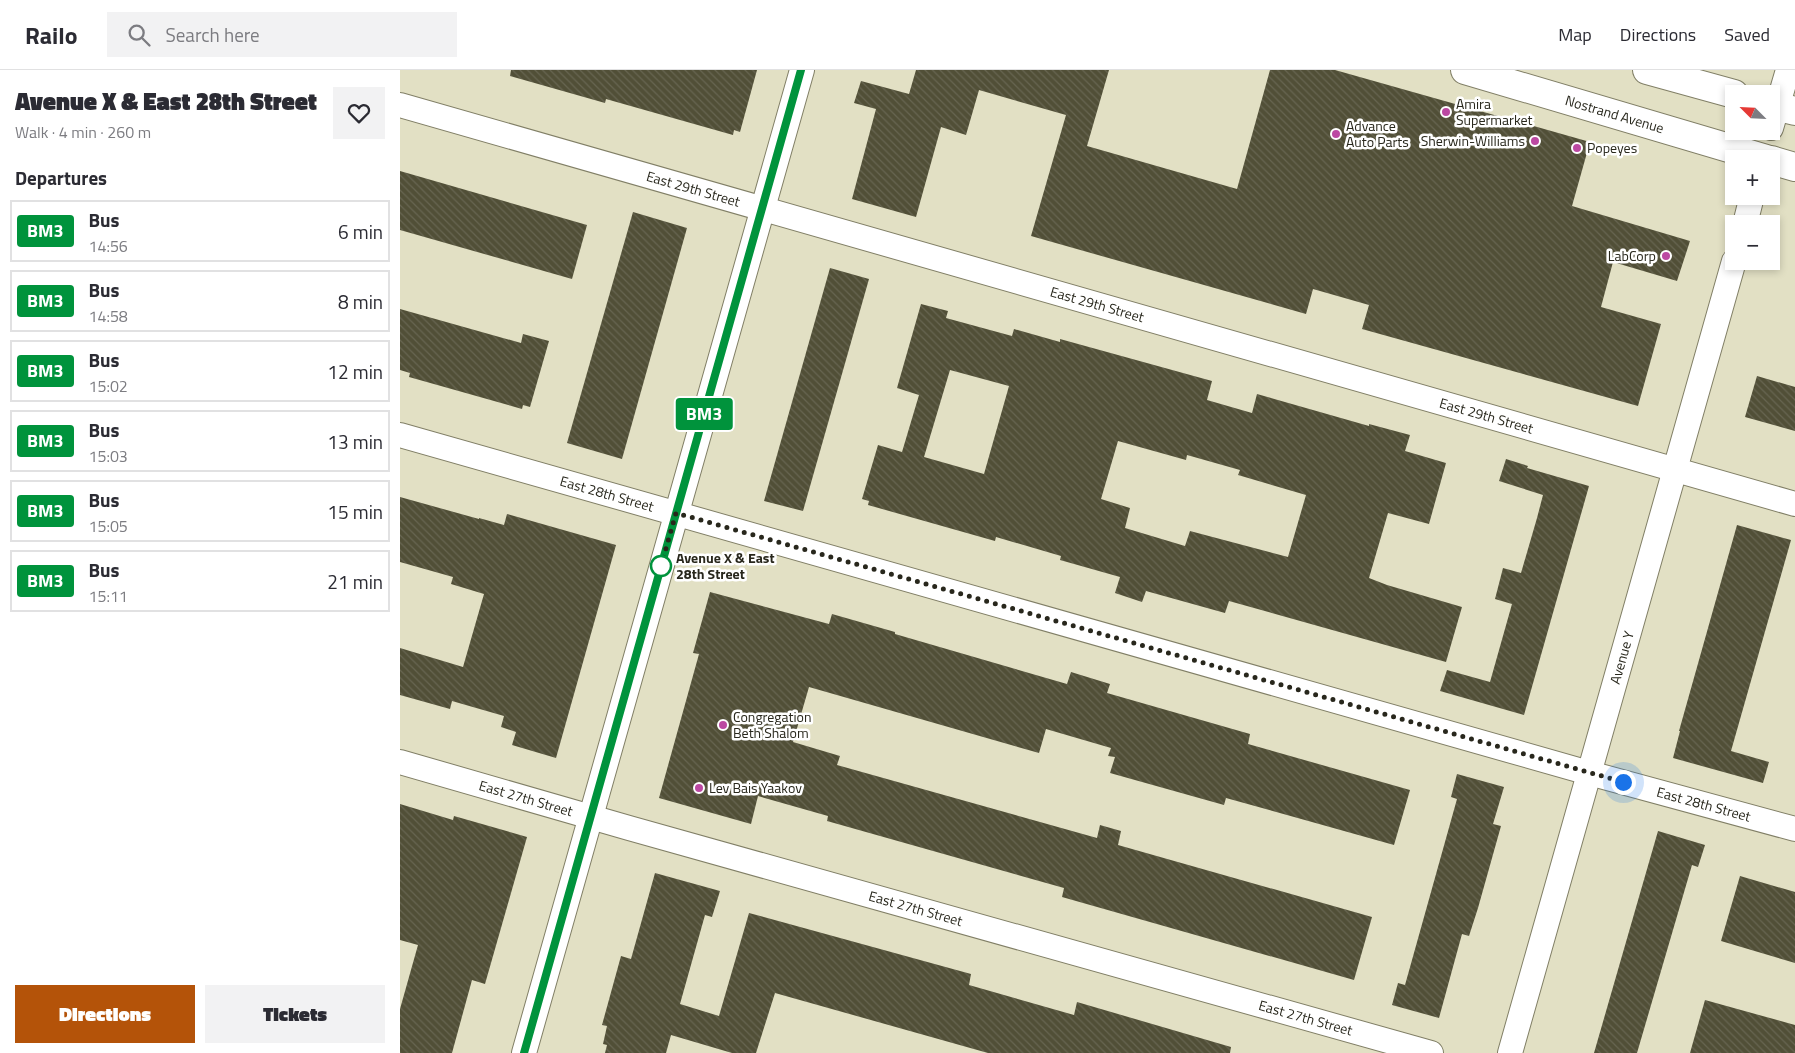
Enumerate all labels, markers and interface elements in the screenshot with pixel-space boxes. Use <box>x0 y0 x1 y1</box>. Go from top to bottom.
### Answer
search box <box>107 12 457 57</box>
text: Railo <box>25 17 77 53</box>
text: Search here <box>165 20 260 49</box>
icon: search <box>125 21 153 49</box>
text: Map <box>1558 21 1592 48</box>
text: Directions <box>1620 21 1696 48</box>
text: Saved <box>1724 21 1770 48</box>
text: Avenue X & East 28th Street <box>15 83 317 119</box>
north arrow <box>1725 85 1780 140</box>
map controls <box>1725 85 1780 270</box>
button: heart <box>333 87 385 139</box>
street label: Nostrand Avenue <box>1563 89 1667 138</box>
place label: Amira Supermarket <box>1456 93 1532 130</box>
marker: Amira Supermarket <box>1440 106 1452 118</box>
place label: Advance Auto Parts <box>1346 115 1409 152</box>
text: Walk · 4 min · 260 m <box>15 120 151 144</box>
marker: Advance Auto Parts <box>1330 128 1342 140</box>
place label: Sherwin-Williams <box>1421 130 1525 151</box>
marker: Sherwin-Williams <box>1529 135 1541 147</box>
place label: Popeyes <box>1587 137 1637 158</box>
marker: Popeyes <box>1571 142 1583 154</box>
button: + <box>1725 150 1780 205</box>
text: Departures <box>15 163 107 192</box>
street label: East 29th Street <box>644 165 743 212</box>
text: Bus <box>89 205 120 234</box>
button: − <box>1725 215 1780 270</box>
text: BM3 <box>27 217 64 244</box>
text: 6 min <box>338 217 383 246</box>
text: 14:56 <box>89 234 128 258</box>
place label: LabCorp <box>1608 245 1656 266</box>
marker: LabCorp <box>1660 250 1672 262</box>
text: Bus <box>89 275 120 304</box>
street label: East 29th Street <box>1048 281 1147 327</box>
text: BM3 <box>27 287 64 314</box>
text: 8 min <box>338 287 383 316</box>
text: 14:58 <box>89 304 128 328</box>
text: Bus <box>89 345 120 374</box>
text: BM3 <box>27 357 64 384</box>
text: 12 min <box>327 357 383 386</box>
text: 15:02 <box>89 374 128 398</box>
street label: East 29th Street <box>1437 392 1536 439</box>
line badge: BM3 <box>675 398 733 430</box>
text: BM3 <box>686 400 722 427</box>
text: Bus <box>89 415 120 444</box>
text: BM3 <box>27 427 64 454</box>
text: 13 min <box>327 427 383 456</box>
text: 15:03 <box>89 444 128 468</box>
street label: East 28th Street <box>558 470 656 517</box>
text: Bus <box>89 485 120 514</box>
text: BM3 <box>27 497 64 524</box>
text: 15 min <box>327 497 383 526</box>
text: 15:05 <box>89 514 128 538</box>
place label: Avenue X & East 28th Street <box>676 547 775 584</box>
text: Bus <box>89 555 120 584</box>
marker: Avenue X & East 28th Street <box>650 555 672 577</box>
text: BM3 <box>27 567 64 594</box>
text: 21 min <box>327 567 383 596</box>
text: 15:11 <box>89 584 128 608</box>
street label: Avenue Y <box>1604 628 1639 686</box>
place label: Congregation Beth Shalom <box>733 706 811 743</box>
marker: Congregation Beth Shalom <box>717 719 729 731</box>
your location <box>1611 770 1636 795</box>
street label: East 27th Street <box>477 774 575 821</box>
place label: Lev Bais Yaakov <box>709 777 802 798</box>
street label: East 28th Street <box>1654 781 1753 827</box>
marker: Lev Bais Yaakov <box>693 782 705 794</box>
street label: East 27th Street <box>866 885 965 931</box>
button: Directions <box>15 985 195 1043</box>
button: Tickets <box>205 985 385 1043</box>
street label: East 27th Street <box>1256 994 1355 1041</box>

